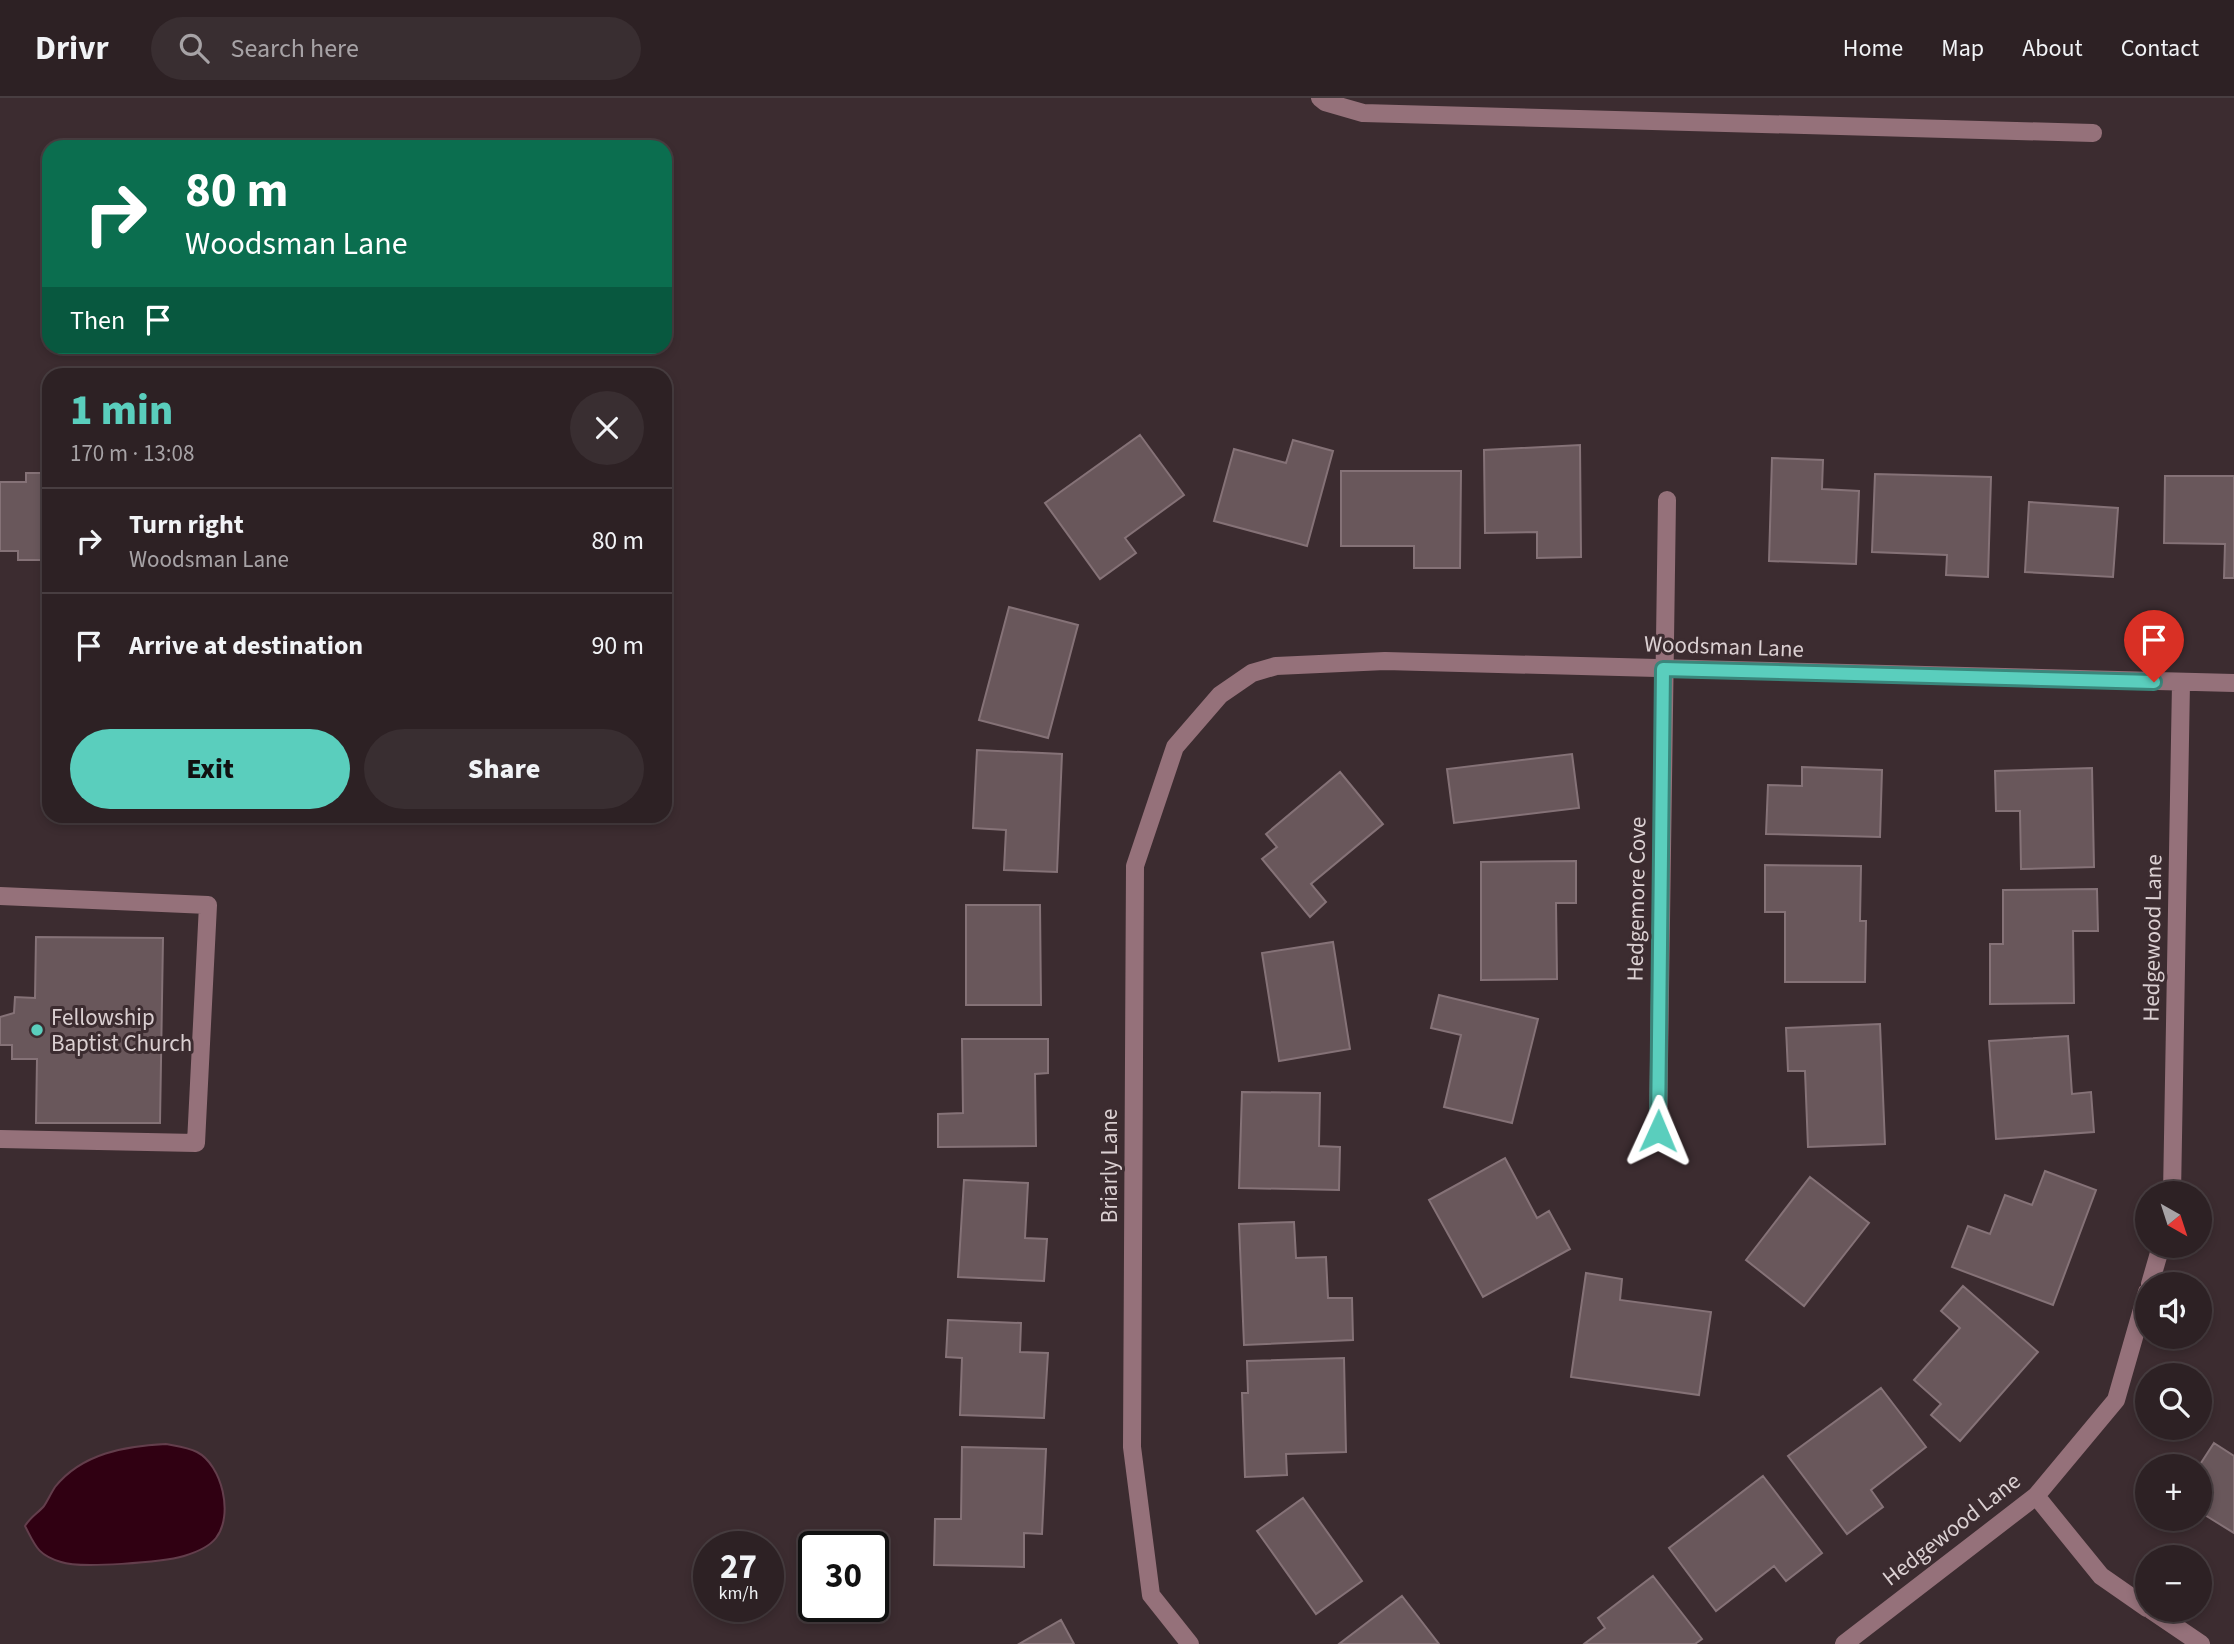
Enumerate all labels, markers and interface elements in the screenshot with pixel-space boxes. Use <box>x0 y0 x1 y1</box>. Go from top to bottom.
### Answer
search box <box>151 17 641 80</box>
text: Drivr <box>35 25 109 72</box>
icon: search <box>175 29 213 67</box>
text: Search here <box>231 30 359 67</box>
text: Home <box>1843 31 1903 66</box>
text: Map <box>1941 31 1984 66</box>
text: About <box>2022 31 2083 66</box>
text: Contact <box>2121 31 2199 66</box>
text: 80 m <box>185 156 289 226</box>
icon: right <box>70 168 161 259</box>
text: Woodsman Lane <box>185 221 408 267</box>
icon: arrive <box>139 301 177 339</box>
text: Then <box>70 302 125 339</box>
text: 1 min <box>70 381 173 441</box>
button: close <box>570 391 644 465</box>
text: 170 m · 13:08 <box>70 437 194 470</box>
text: Turn right <box>129 506 244 543</box>
icon: right <box>70 522 108 560</box>
text: 80 m <box>591 522 644 559</box>
text: Woodsman Lane <box>129 543 289 576</box>
pin <box>2124 610 2184 682</box>
icon: arrive <box>2135 621 2173 659</box>
icon: arrive <box>70 627 108 665</box>
text: Arrive at destination <box>129 627 363 664</box>
text: 90 m <box>591 627 644 664</box>
street label: Woodsman Lane <box>1643 627 1805 666</box>
button: Exit <box>70 729 350 809</box>
button: Share <box>364 729 644 809</box>
street label: Hedgemore Cove <box>1619 816 1654 982</box>
street label: Hedgewood Lane <box>2135 854 2170 1022</box>
place label: Fellowship Baptist Church <box>51 1001 192 1060</box>
marker: Fellowship Baptist Church <box>29 1022 45 1038</box>
position arrow <box>1621 1094 1695 1168</box>
street label: Briarly Lane <box>1093 1109 1126 1223</box>
north arrow <box>2135 1181 2212 1258</box>
map controls <box>2135 1181 2212 1622</box>
button: sound <box>2135 1272 2212 1349</box>
button: search <box>2135 1363 2212 1440</box>
button: + <box>2135 1454 2212 1531</box>
street label: Hedgewood Lane <box>1875 1465 2027 1594</box>
speed limit sign: 30 <box>798 1531 889 1622</box>
text: 27 <box>720 1542 757 1592</box>
button: − <box>2135 1545 2212 1622</box>
text: km/h <box>719 1581 758 1606</box>

